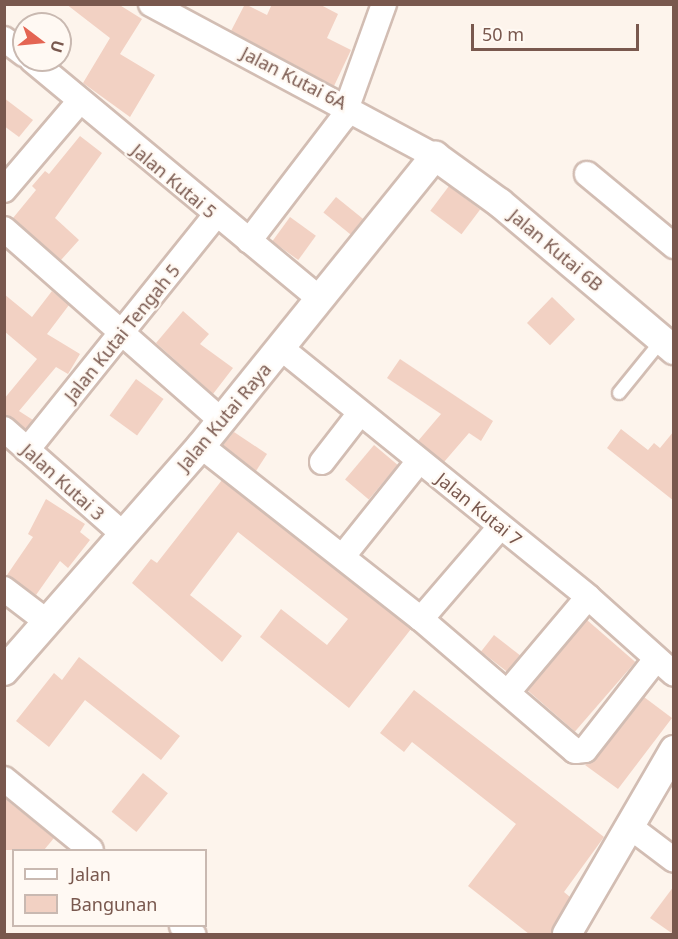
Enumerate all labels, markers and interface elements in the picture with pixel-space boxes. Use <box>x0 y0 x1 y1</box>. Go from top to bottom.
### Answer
north arrow <box>12 12 72 72</box>
scale bar <box>474 12 642 50</box>
text: 50 m <box>482 22 524 46</box>
text: U <box>45 38 70 55</box>
street label: Jalan Kutai 6A <box>238 42 350 114</box>
street label: Jalan Kutai 5 <box>127 139 221 223</box>
street label: Jalan Kutai 6B <box>505 205 607 295</box>
street label: Jalan Kutai Tengah 5 <box>60 260 184 406</box>
street label: Jalan Kutai Raya <box>173 359 275 475</box>
street label: Jalan Kutai 3 <box>17 439 109 525</box>
street label: Jalan Kutai 7 <box>432 468 526 550</box>
legend <box>12 849 207 927</box>
text: Jalan <box>70 862 111 886</box>
text: Bangunan <box>70 892 157 916</box>

